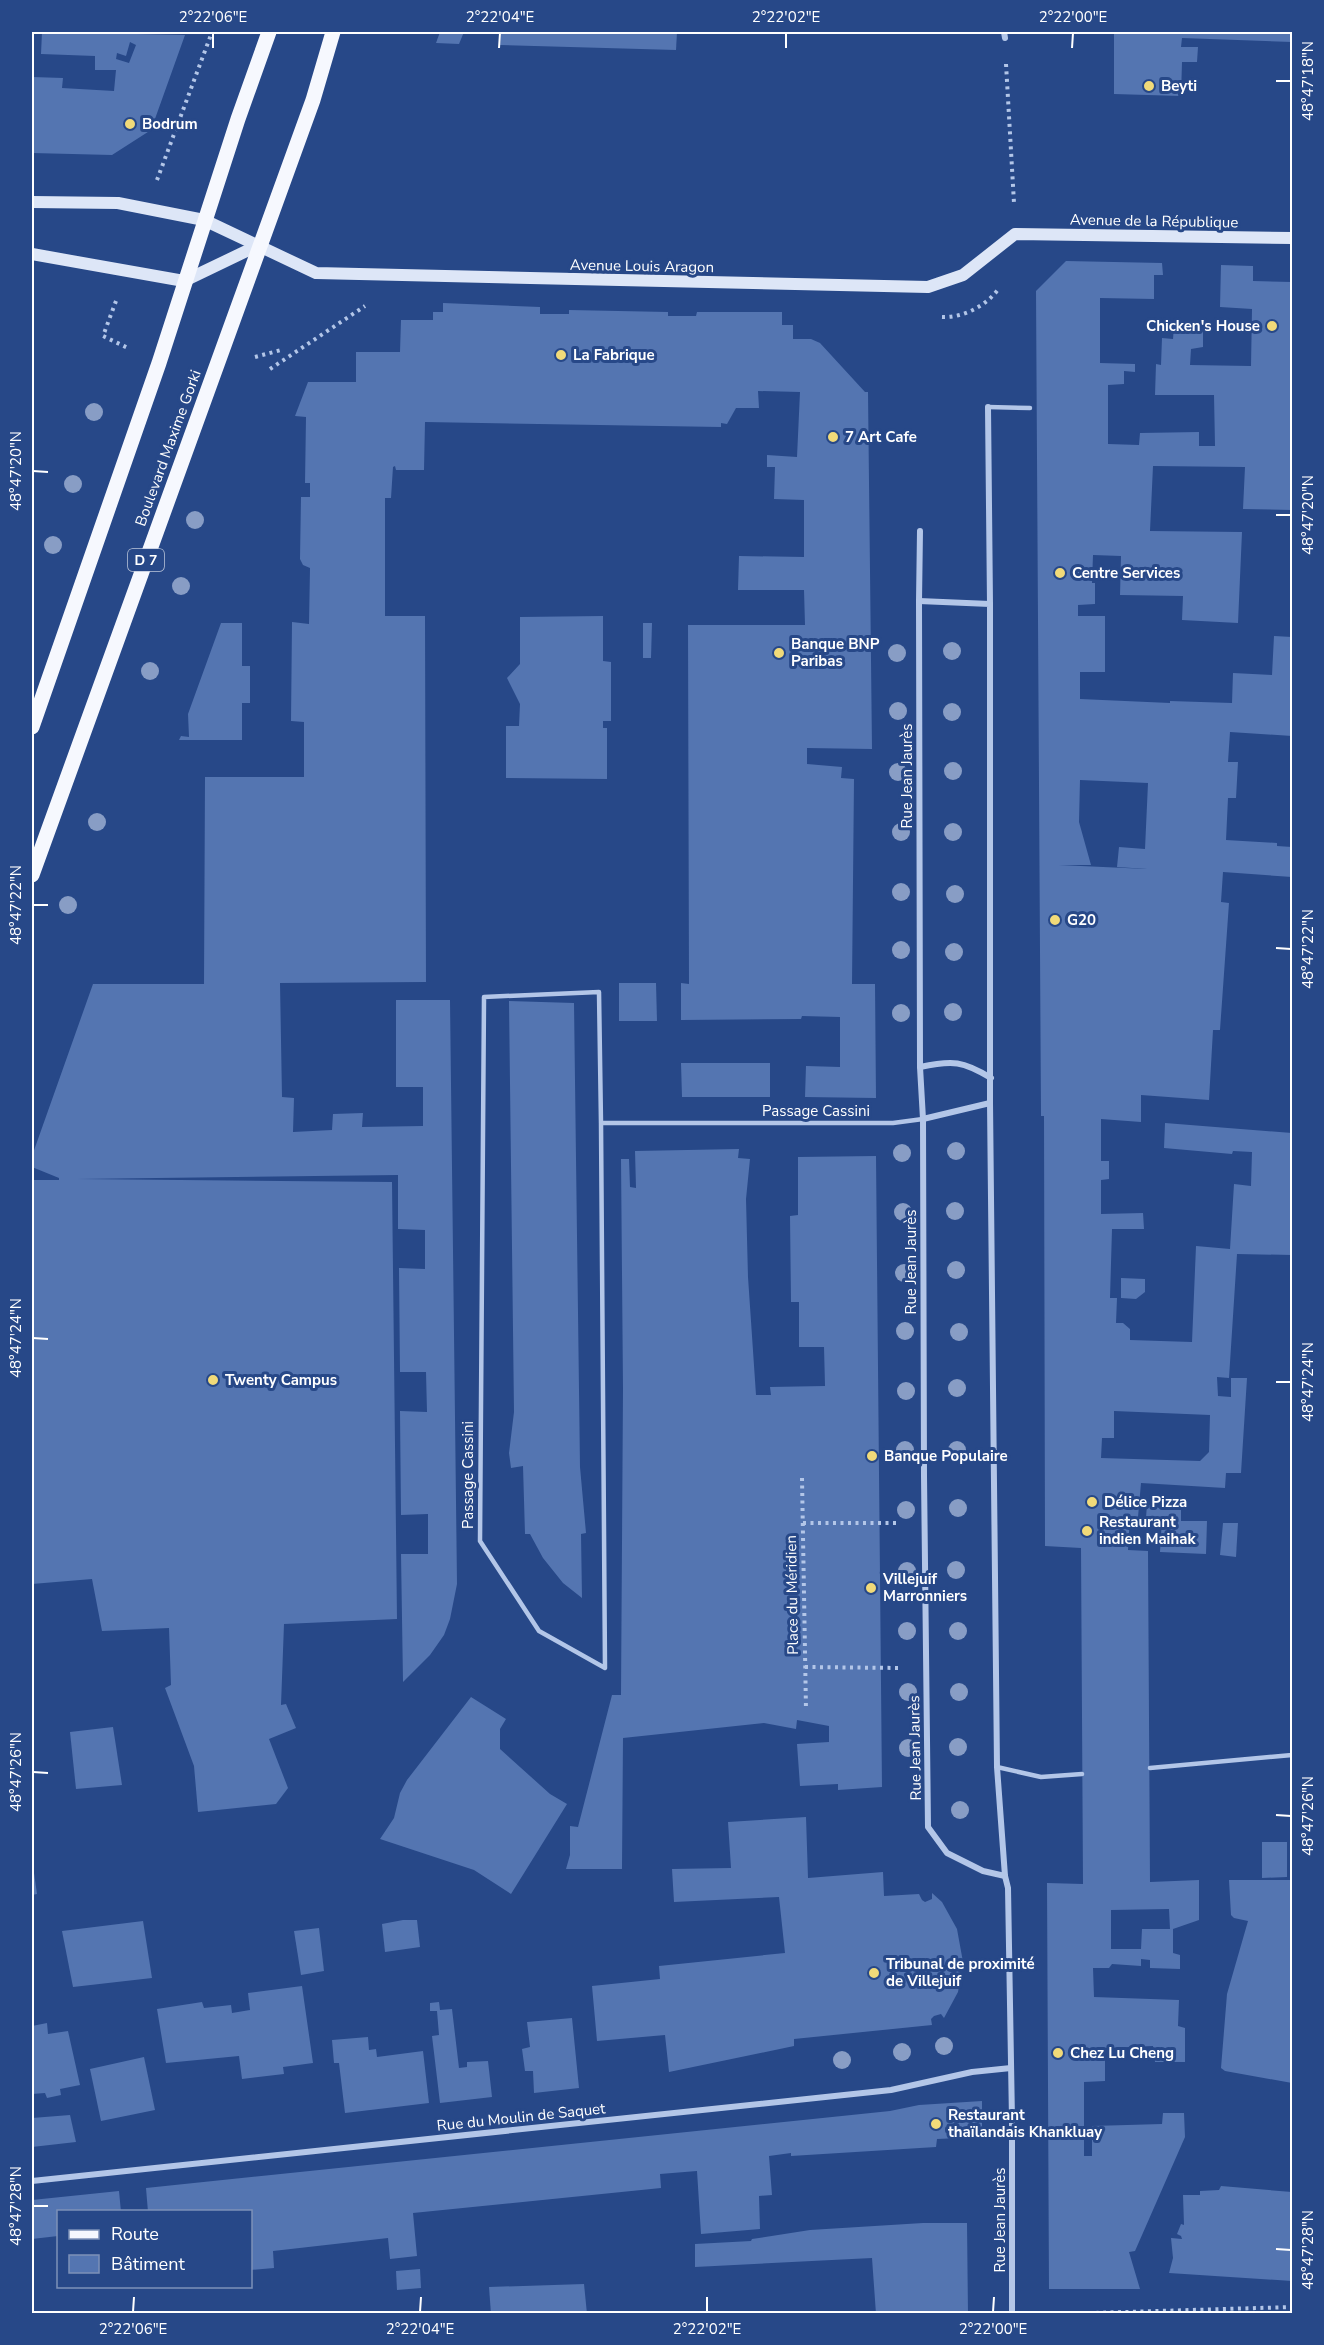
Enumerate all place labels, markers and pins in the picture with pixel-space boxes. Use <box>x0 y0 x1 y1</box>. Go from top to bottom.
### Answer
place label: Beyti <box>1161 76 1197 96</box>
marker: Beyti <box>1142 79 1156 93</box>
place label: Bodrum <box>142 114 198 134</box>
marker: Bodrum <box>123 117 137 131</box>
place label: Chicken's House <box>1146 316 1260 336</box>
marker: Chicken's House <box>1265 319 1279 333</box>
place label: La Fabrique <box>573 345 655 365</box>
marker: La Fabrique <box>554 348 568 362</box>
place label: 7 Art Cafe <box>845 427 917 447</box>
marker: 7 Art Cafe <box>826 430 840 444</box>
place label: Centre Services <box>1072 563 1180 583</box>
marker: Centre Services <box>1053 566 1067 580</box>
place label: Banque BNP Paribas <box>791 634 880 671</box>
marker: Banque BNP Paribas <box>772 646 786 660</box>
place label: G20 <box>1067 910 1096 930</box>
marker: G20 <box>1048 913 1062 927</box>
place label: Twenty Campus <box>225 1370 337 1390</box>
marker: Twenty Campus <box>206 1373 220 1387</box>
place label: Banque Populaire <box>884 1446 1008 1466</box>
marker: Banque Populaire <box>865 1449 879 1463</box>
place label: Délice Pizza <box>1104 1492 1187 1512</box>
marker: Délice Pizza <box>1085 1495 1099 1509</box>
place label: Restaurant indien Maihak <box>1099 1512 1196 1549</box>
marker: Restaurant indien Maihak <box>1080 1524 1094 1538</box>
place label: Villejuif Marronniers <box>882 1569 967 1606</box>
marker: Villejuif Marronniers <box>864 1581 878 1595</box>
place label: Tribunal de proximité de Villejuif <box>886 1954 1035 1991</box>
marker: Tribunal de proximité de Villejuif <box>867 1966 881 1980</box>
place label: Chez Lu Cheng <box>1070 2043 1174 2063</box>
marker: Chez Lu Cheng <box>1051 2046 1065 2060</box>
place label: Restaurant thaïlandais Khankluay <box>948 2105 1102 2142</box>
marker: Restaurant thaïlandais Khankluay <box>929 2117 943 2131</box>

